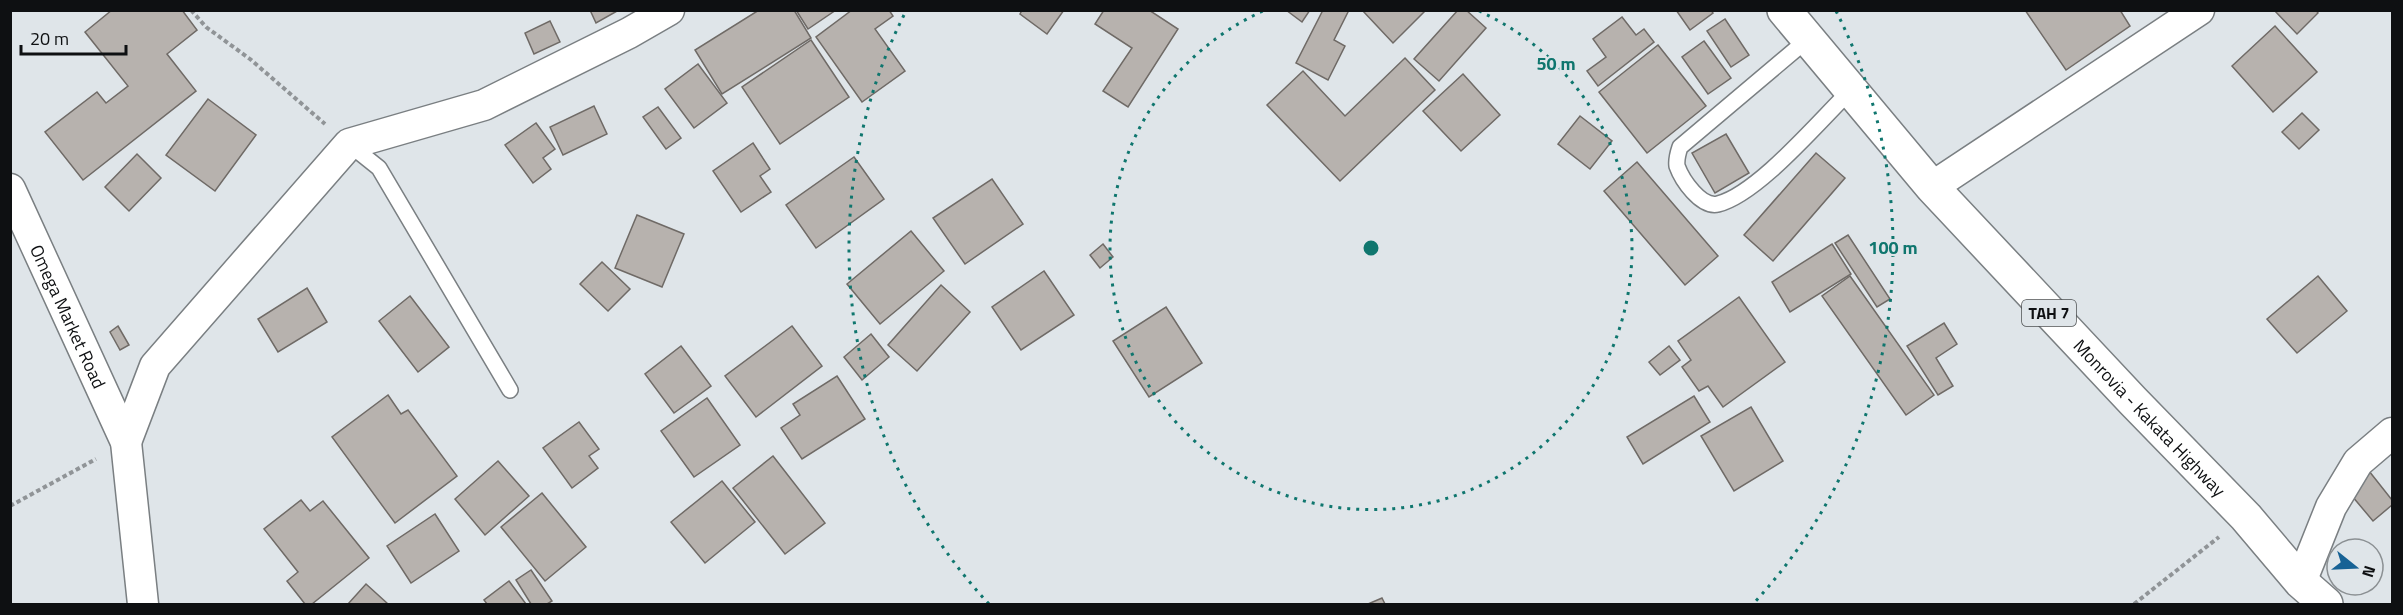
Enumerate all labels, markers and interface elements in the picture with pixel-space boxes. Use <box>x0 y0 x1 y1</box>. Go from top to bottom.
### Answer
scale bar <box>21 18 126 56</box>
text: 20 m <box>30 25 69 52</box>
text: 50 m <box>1536 50 1576 77</box>
text: 100 m <box>1868 234 1918 261</box>
centre of rings <box>1361 238 1381 258</box>
street label: Omega Market Road <box>24 240 113 393</box>
road number: TAH 7 <box>2022 300 2076 326</box>
street label: Monrovia - Kakata Highway <box>2068 333 2233 503</box>
north arrow <box>2325 537 2385 597</box>
text: N <box>2356 563 2382 581</box>

